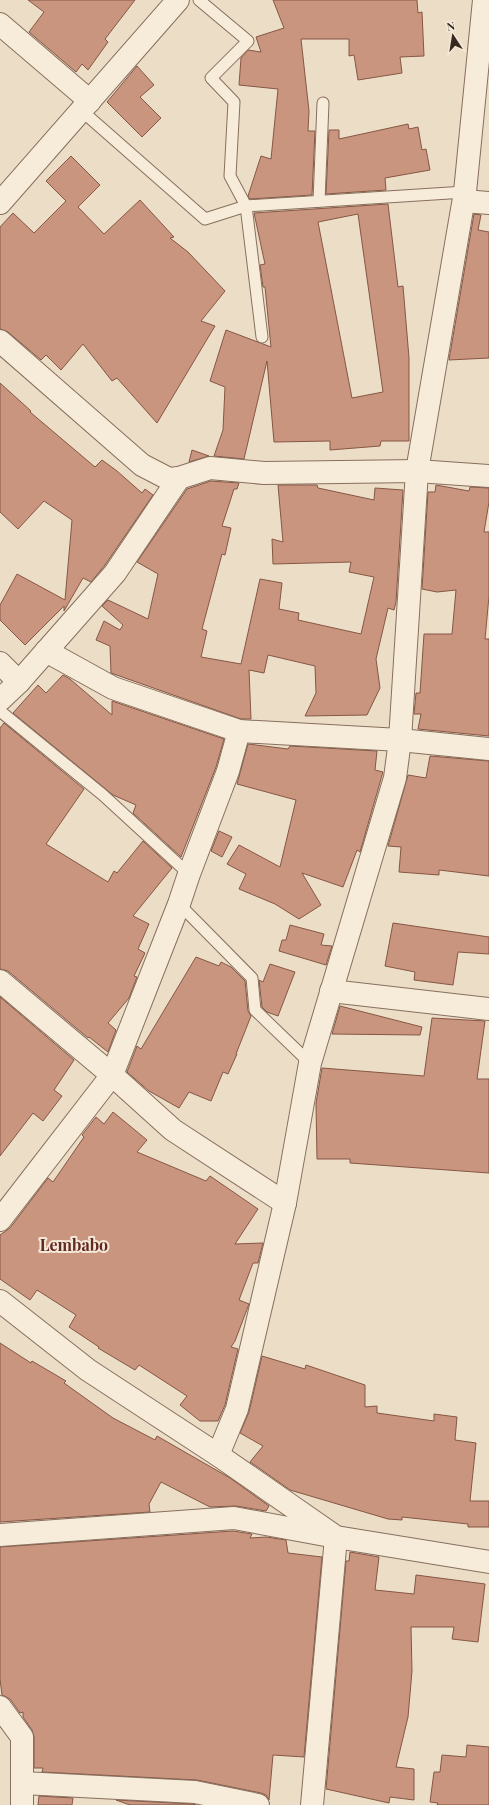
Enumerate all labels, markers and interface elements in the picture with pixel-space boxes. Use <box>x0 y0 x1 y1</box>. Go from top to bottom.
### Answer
north arrow <box>433 16 473 56</box>
text: N <box>445 18 456 34</box>
district label: Lembabo <box>40 1234 108 1255</box>

